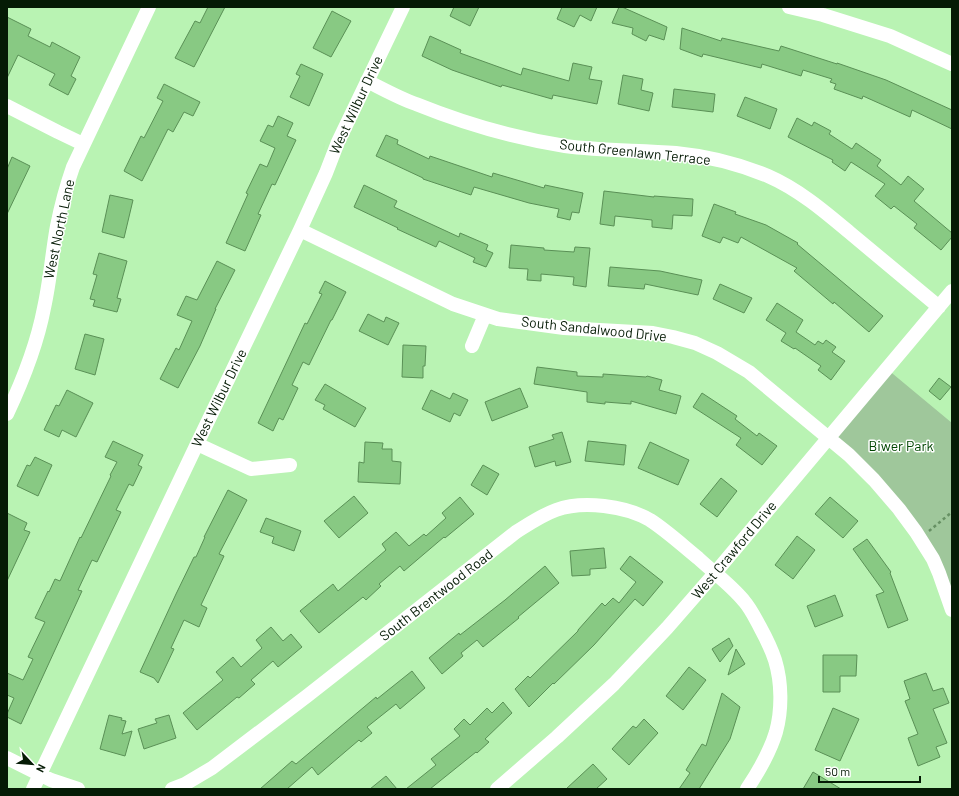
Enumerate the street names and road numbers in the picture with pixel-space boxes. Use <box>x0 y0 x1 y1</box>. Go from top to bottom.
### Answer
street label: West Wilbur Drive <box>325 53 386 157</box>
street label: South Greenlawn Terrace <box>559 135 712 168</box>
street label: West North Lane <box>40 178 77 280</box>
street label: South Sandalwood Drive <box>520 312 668 345</box>
street label: West Wilbur Drive <box>187 346 250 450</box>
street label: West Crawford Drive <box>688 497 780 602</box>
street label: South Brentwood Road <box>376 545 496 644</box>

